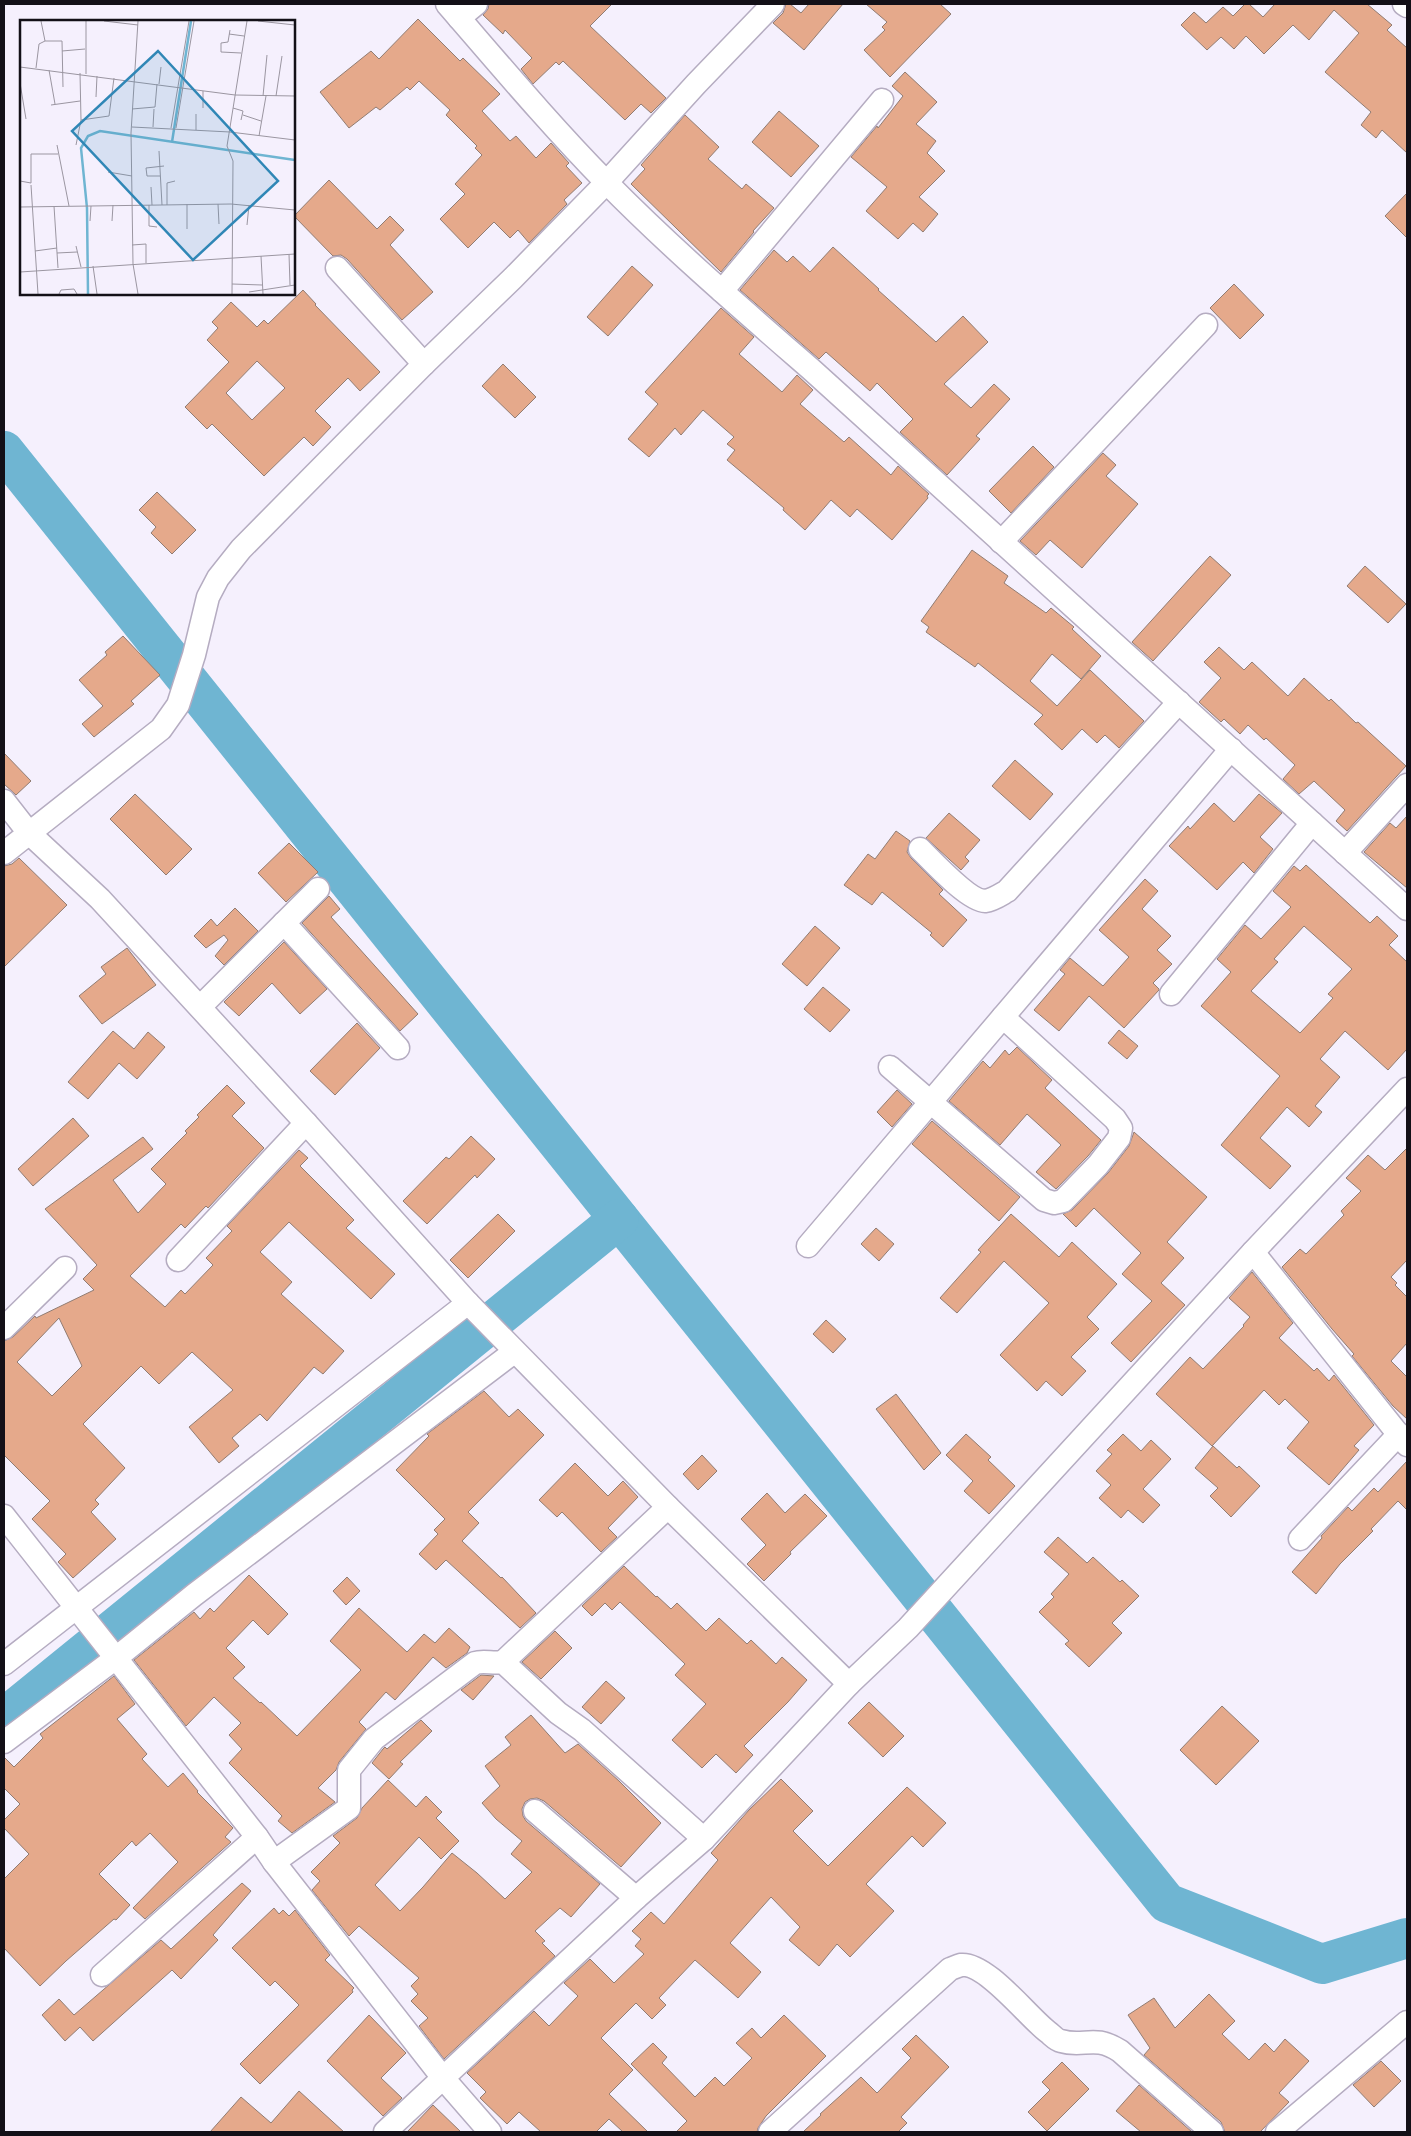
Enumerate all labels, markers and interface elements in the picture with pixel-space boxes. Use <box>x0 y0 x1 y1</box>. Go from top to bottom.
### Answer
inset map <box>20 20 295 295</box>

